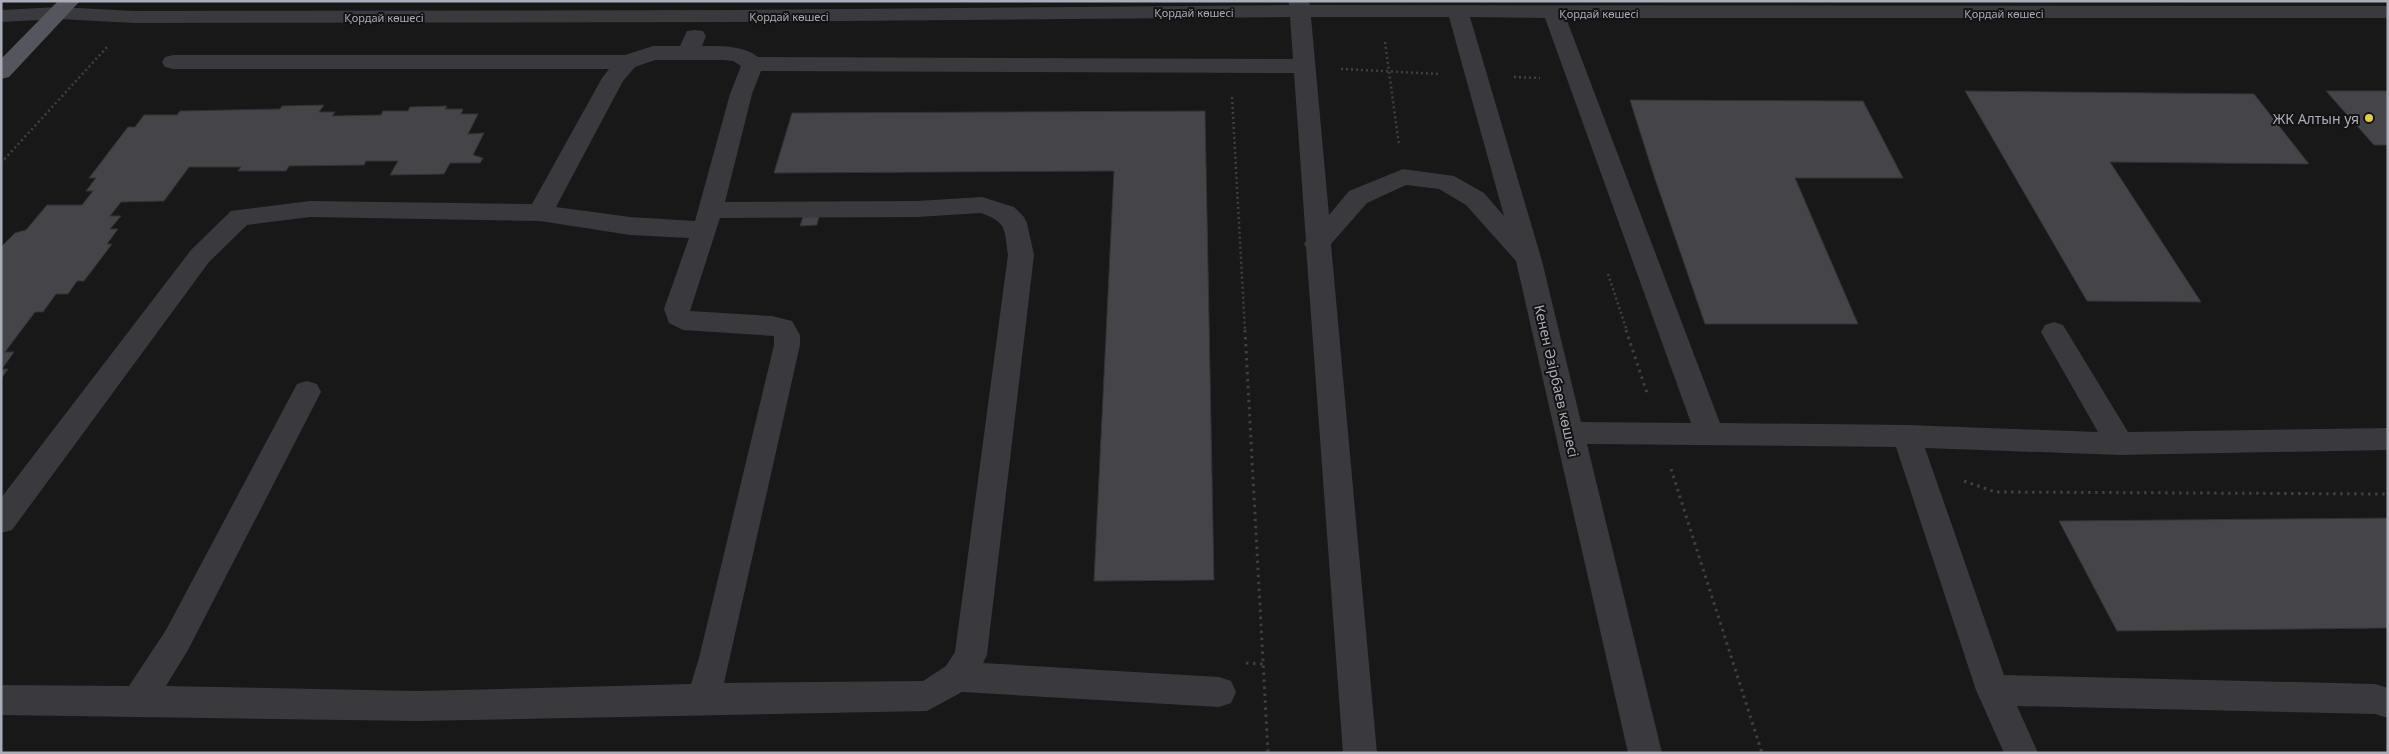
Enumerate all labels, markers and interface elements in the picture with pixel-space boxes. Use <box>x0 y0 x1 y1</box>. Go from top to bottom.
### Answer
street label: Қордай көшесі <box>1154 5 1234 20</box>
street label: Қордай көшесі <box>1559 6 1639 21</box>
street label: Қордай көшесі <box>1964 6 2044 21</box>
street label: Қордай көшесі <box>749 9 829 24</box>
street label: Қордай көшесі <box>344 10 424 25</box>
place label: ЖК Алтын уя <box>2273 109 2359 128</box>
marker: ЖК Алтын уя <box>2363 112 2375 124</box>
street label: Кенен Әзірбаев көшесі <box>1530 303 1584 459</box>

